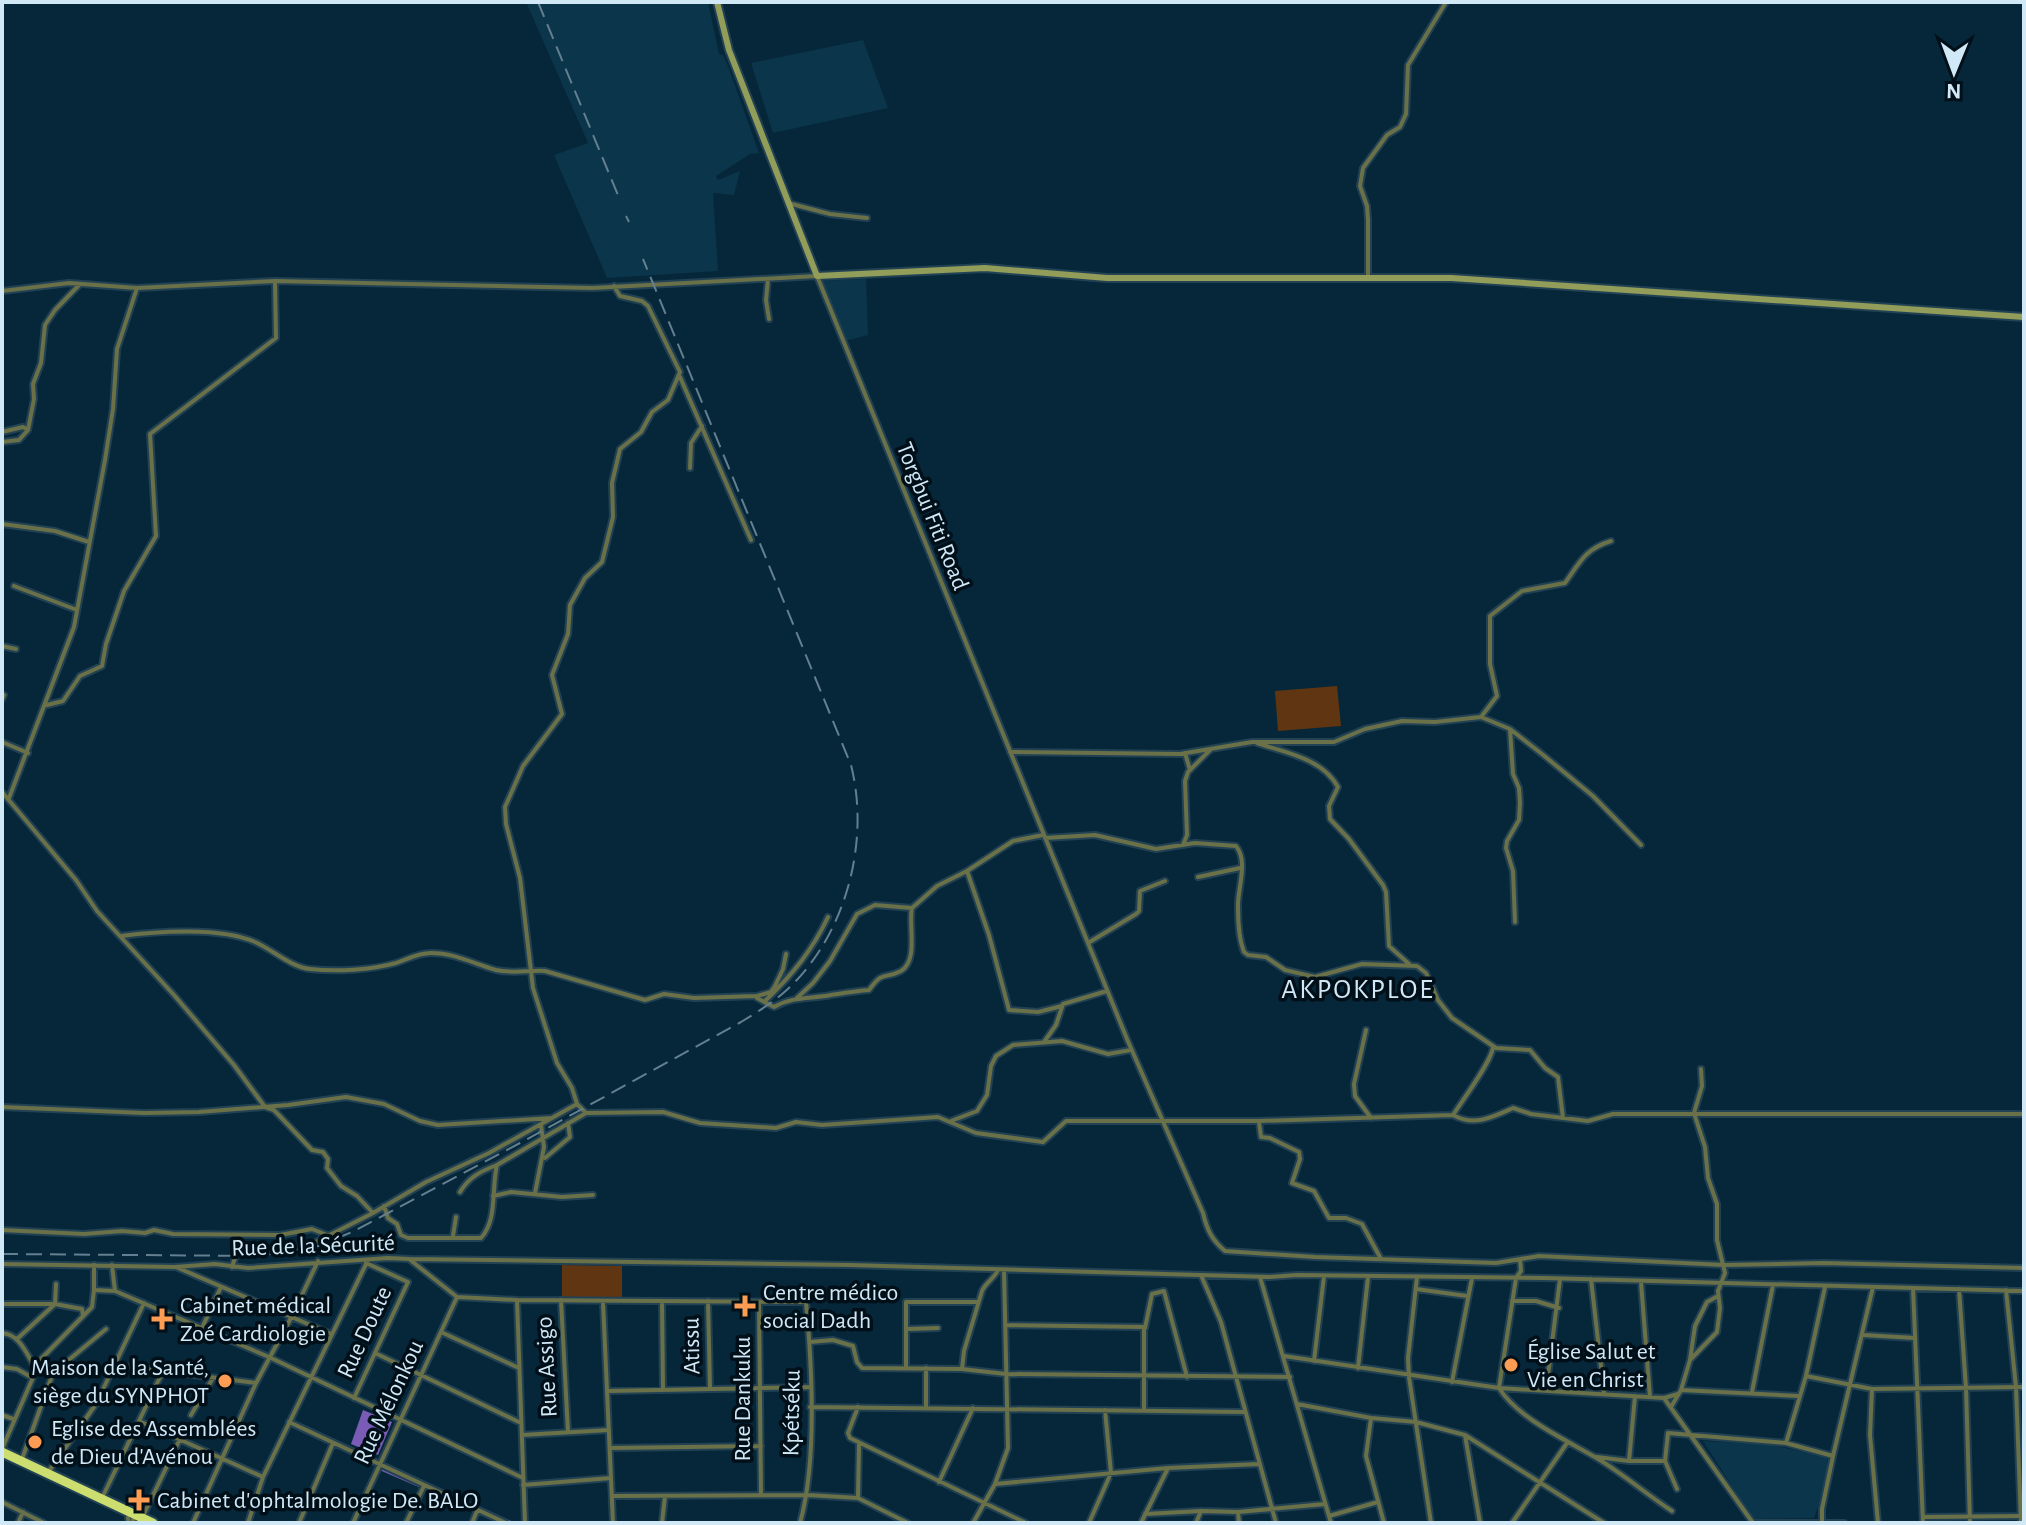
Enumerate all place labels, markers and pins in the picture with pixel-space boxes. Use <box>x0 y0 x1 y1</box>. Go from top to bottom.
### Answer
place label: Centre médico social Dadh <box>763 1281 898 1333</box>
place label: Cabinet médical Zoé Cardiologie <box>180 1294 331 1346</box>
marker: Centre médico social Dadh <box>734 1295 756 1317</box>
marker: Cabinet médical Zoé Cardiologie <box>151 1308 173 1330</box>
place label: Église Salut et Vie en Christ <box>1527 1338 1656 1392</box>
place label: Maison de la Santé, siège du SYNPHOT <box>31 1356 209 1408</box>
marker: Église Salut et Vie en Christ <box>1502 1356 1520 1374</box>
marker: Maison de la Santé, siège du SYNPHOT <box>216 1372 234 1390</box>
place label: Eglise des Assemblées de Dieu d'Avénou <box>51 1417 256 1469</box>
marker: Eglise des Assemblées de Dieu d'Avénou <box>26 1433 44 1451</box>
marker: Cabinet d'ophtalmologie De. BALO <box>128 1489 150 1511</box>
place label: Cabinet d'ophtalmologie De. BALO <box>157 1489 478 1513</box>

